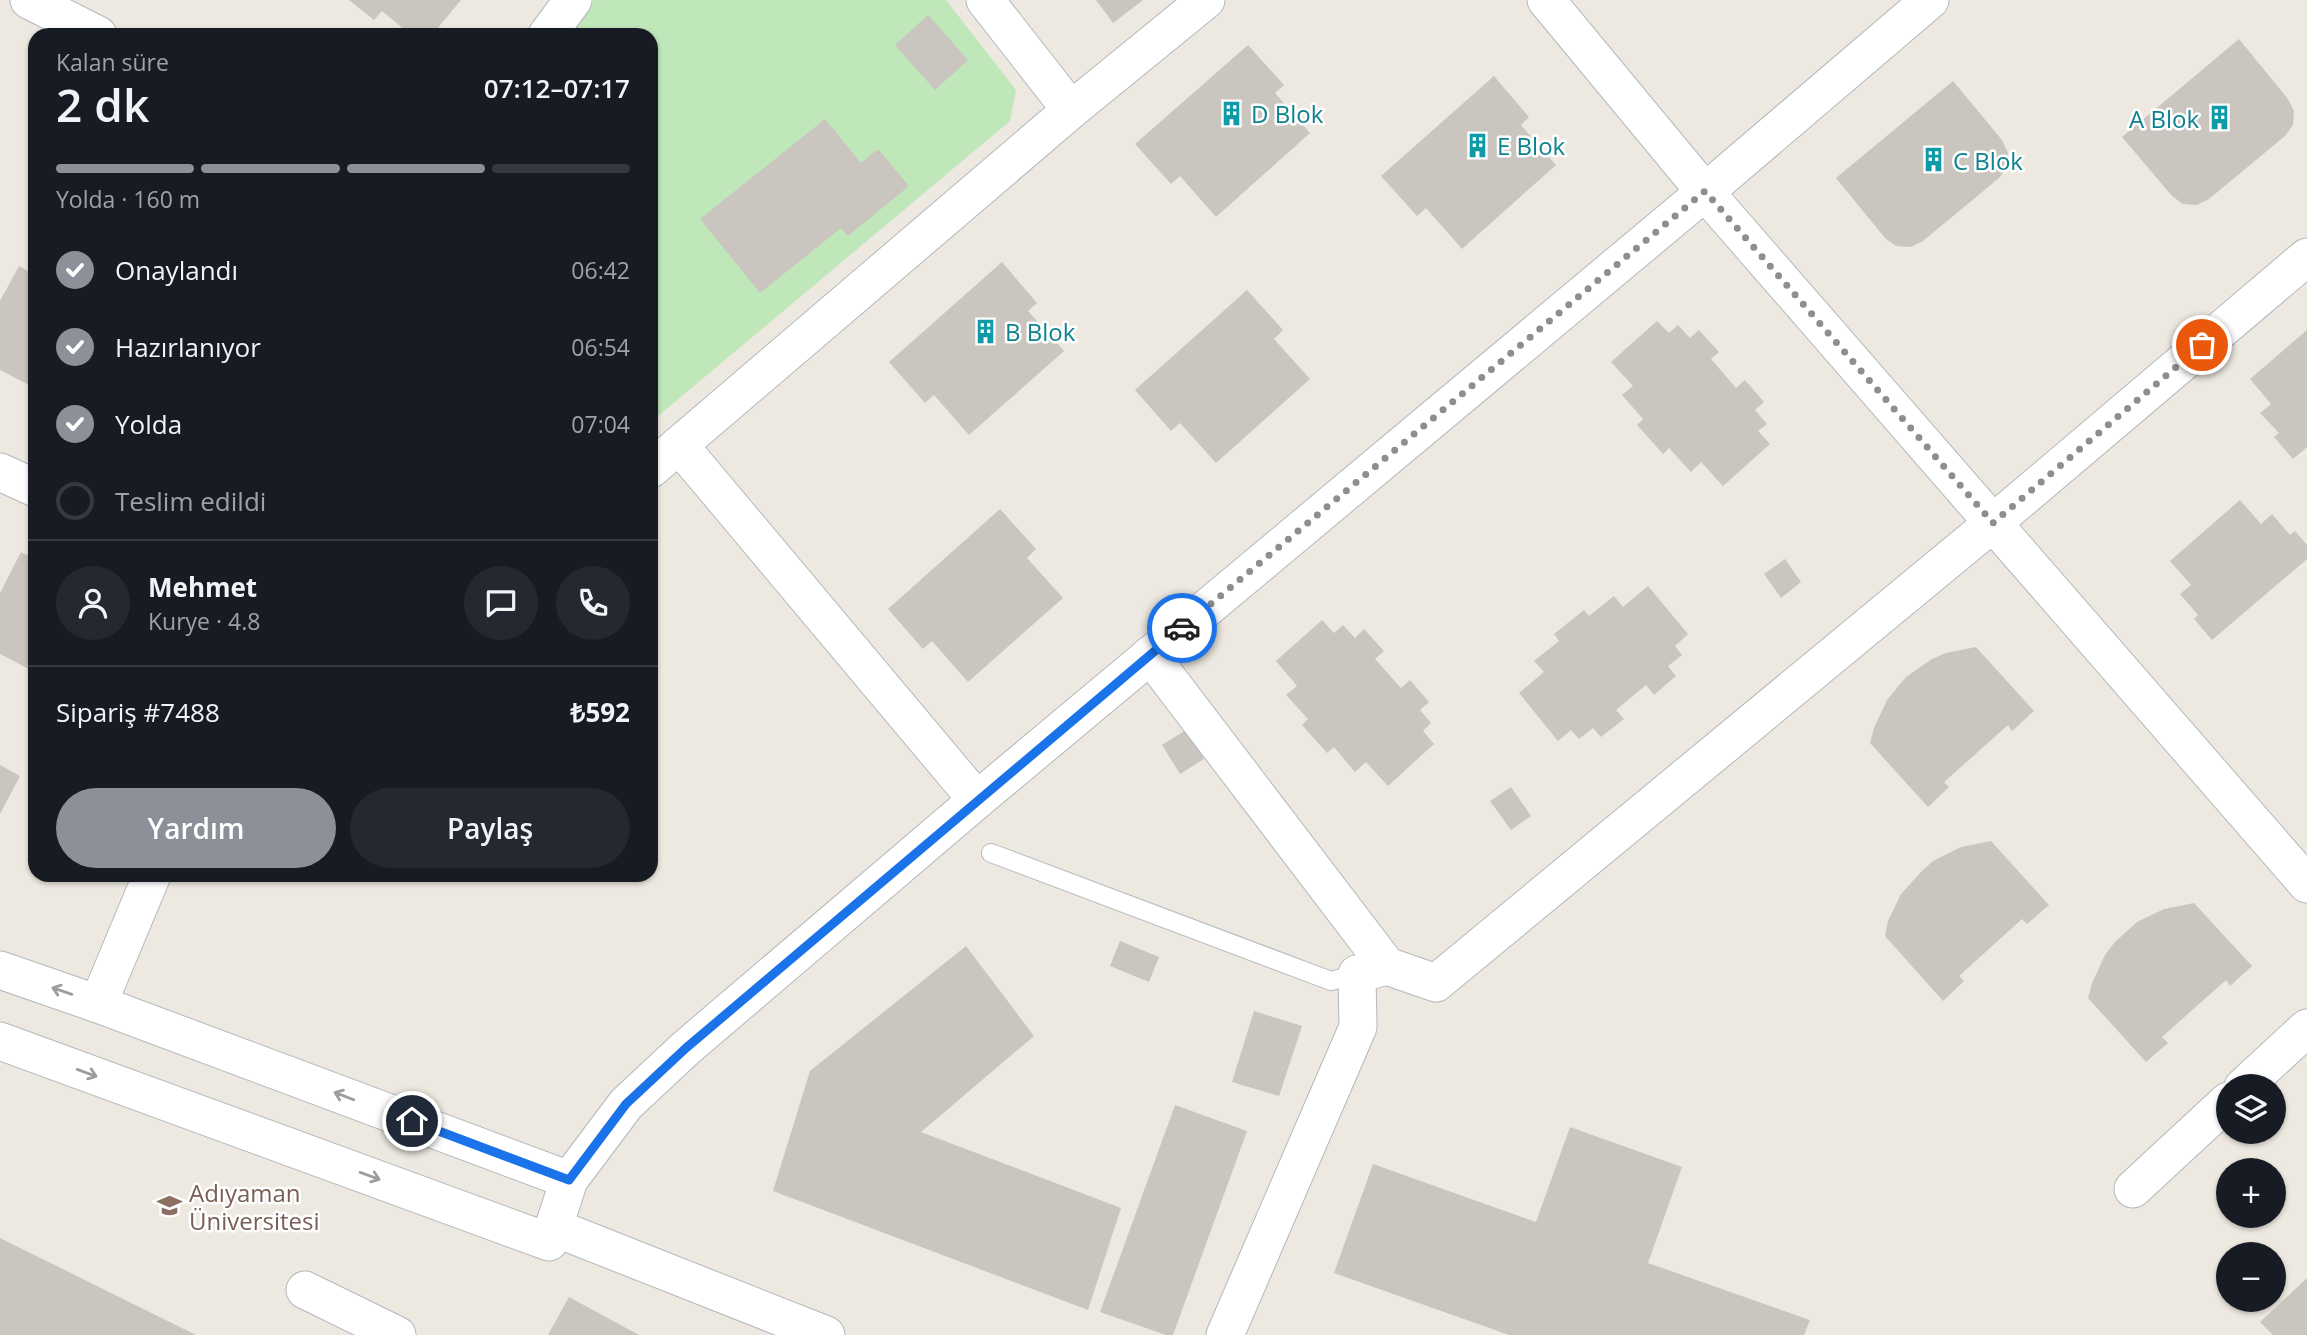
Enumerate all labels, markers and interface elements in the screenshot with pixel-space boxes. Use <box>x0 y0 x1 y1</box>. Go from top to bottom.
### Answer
text: Kalan süre <box>56 46 169 78</box>
text: 07:12–07:17 <box>484 70 630 106</box>
text: 2 dk <box>56 73 149 135</box>
place label: D Blok <box>1251 97 1324 130</box>
building icon: D Blok <box>1217 99 1245 127</box>
place label: A Blok <box>2129 102 2199 135</box>
building icon: A Blok <box>2205 104 2233 132</box>
place label: E Blok <box>1497 129 1566 162</box>
building icon: E Blok <box>1463 131 1491 159</box>
place label: C Blok <box>1953 144 2023 177</box>
building icon: C Blok <box>1919 146 1947 174</box>
text: Yolda · 160 m <box>56 183 200 215</box>
icon: check <box>56 251 94 289</box>
text: Onaylandı <box>115 252 238 288</box>
text: 06:42 <box>571 254 630 286</box>
place label: B Blok <box>1005 315 1076 348</box>
pin <box>2172 315 2232 375</box>
building icon: B Blok <box>971 317 999 345</box>
icon: bag <box>2183 326 2221 364</box>
icon: check <box>56 328 94 366</box>
text: Hazırlanıyor <box>115 329 261 365</box>
text: 06:54 <box>571 331 630 363</box>
icon: check <box>56 405 94 443</box>
text: Yolda <box>115 406 182 442</box>
text: 07:04 <box>571 408 630 440</box>
text: Teslim edildi <box>115 483 266 519</box>
button: person <box>56 566 130 640</box>
button: chat <box>464 566 538 640</box>
button: phone <box>556 566 630 640</box>
text: Mehmet <box>148 569 257 605</box>
courier <box>1147 593 1217 663</box>
text: Kurye · 4.8 <box>148 605 260 637</box>
icon: car <box>1163 609 1201 647</box>
text: Sipariş #7488 <box>56 694 220 730</box>
text: ₺592 <box>571 694 630 730</box>
button: Yardım <box>56 788 336 868</box>
button: Paylaş <box>350 788 630 868</box>
one-way arrow <box>52 984 74 996</box>
one-way arrow <box>76 1068 98 1080</box>
map controls <box>2216 1074 2286 1312</box>
button: layers <box>2216 1074 2286 1144</box>
one-way arrow <box>334 1089 356 1101</box>
pin <box>382 1091 442 1151</box>
icon: home <box>393 1102 431 1140</box>
button: + <box>2216 1158 2286 1228</box>
one-way arrow <box>358 1171 380 1184</box>
place label: Adıyaman Üniversitesi <box>189 1176 320 1237</box>
school or university icon: Adıyaman Üniversitesi <box>155 1192 183 1220</box>
button: − <box>2216 1242 2286 1312</box>

